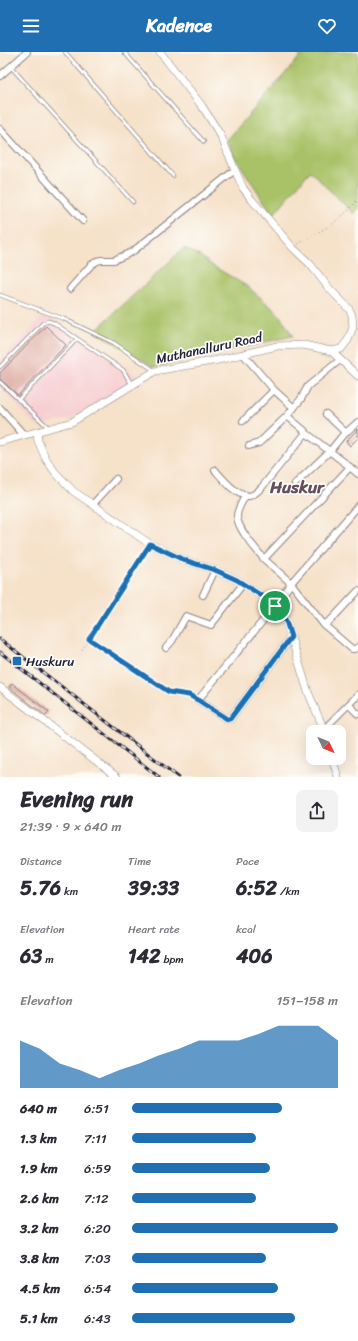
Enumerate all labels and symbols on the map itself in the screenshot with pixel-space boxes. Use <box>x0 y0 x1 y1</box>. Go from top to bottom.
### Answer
street label: Muthanalluru Road <box>154 325 265 370</box>
district label: Huskur <box>269 472 325 502</box>
pin <box>258 589 292 623</box>
place label: Huskuru <box>26 650 74 673</box>
marker: Huskuru <box>11 655 23 667</box>
north arrow <box>306 725 346 765</box>

